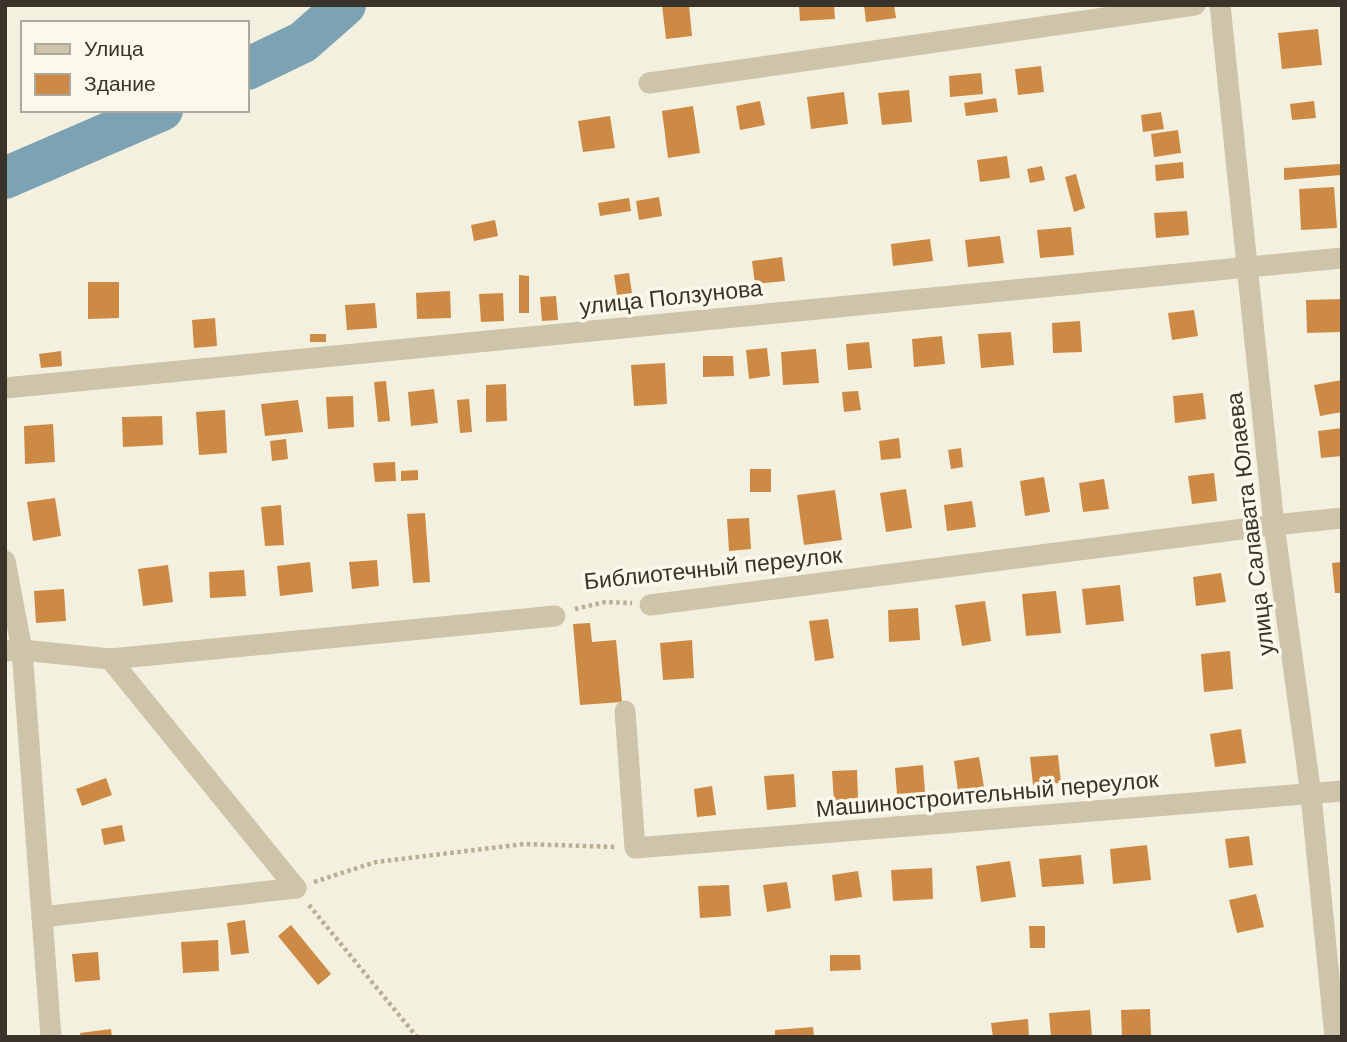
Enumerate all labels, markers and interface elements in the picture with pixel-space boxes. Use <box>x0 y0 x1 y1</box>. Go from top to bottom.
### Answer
legend <box>21 21 248 112</box>
text: Улица <box>84 37 144 60</box>
text: Здание <box>84 72 156 95</box>
street label: улица Ползунова <box>578 274 764 320</box>
street label: улица Салавата Юлаева <box>1221 391 1279 657</box>
street label: Библиотечный переулок <box>583 541 844 594</box>
street label: Машиностроительный переулок <box>815 766 1160 822</box>

